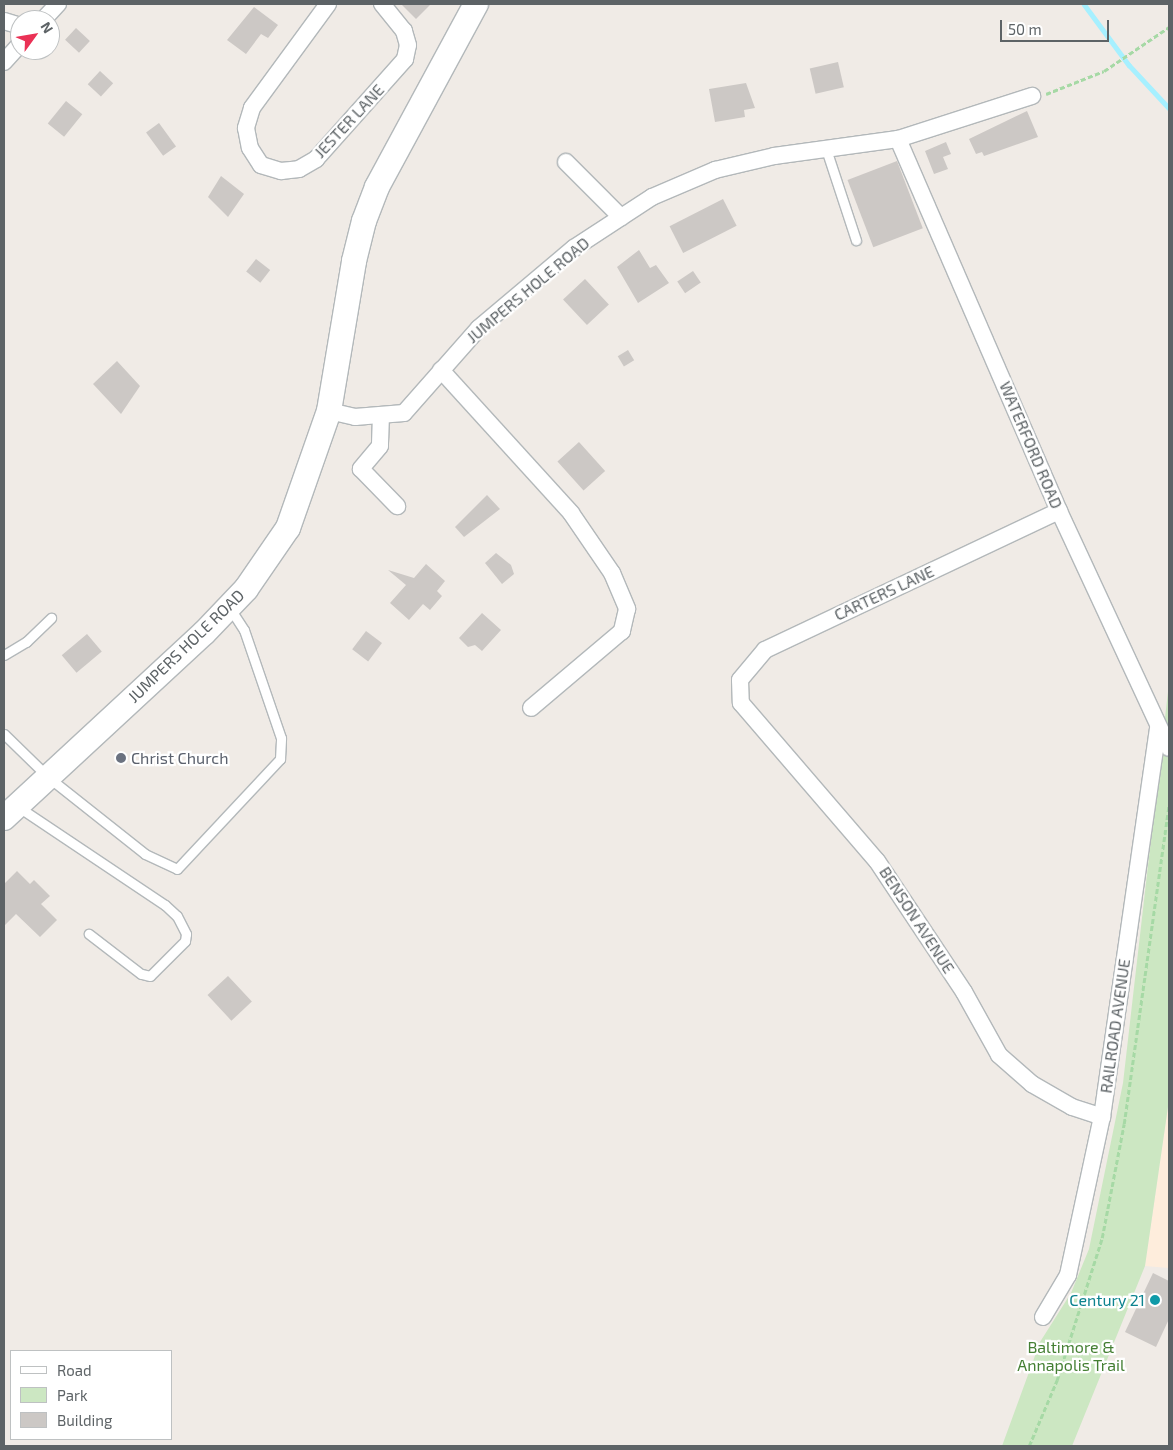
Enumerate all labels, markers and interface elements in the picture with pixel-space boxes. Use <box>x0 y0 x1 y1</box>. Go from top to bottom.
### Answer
north arrow <box>10 10 60 60</box>
scale bar <box>1003 10 1112 42</box>
text: N <box>37 19 57 36</box>
text: 50 m <box>1008 20 1042 38</box>
street label: JESTER LANE <box>310 80 388 162</box>
street label: JUMPERS HOLE ROAD <box>463 233 593 347</box>
street label: WATERFORD ROAD <box>996 379 1066 511</box>
street label: CARTERS LANE <box>831 562 937 624</box>
street label: JUMPERS HOLE ROAD <box>124 586 248 706</box>
place label: Christ Church <box>131 748 228 768</box>
marker: Christ Church <box>115 752 127 764</box>
street label: BENSON AVENUE <box>875 863 959 977</box>
street label: RAILROAD AVENUE <box>1096 957 1134 1095</box>
place label: Century 21 <box>1069 1290 1145 1310</box>
marker: Century 21 <box>1149 1294 1161 1306</box>
park label: Baltimore & Annapolis Trail <box>1017 1337 1125 1375</box>
legend <box>10 1350 172 1440</box>
text: Road <box>57 1361 92 1379</box>
text: Park <box>57 1386 88 1404</box>
text: Building <box>57 1411 112 1429</box>

